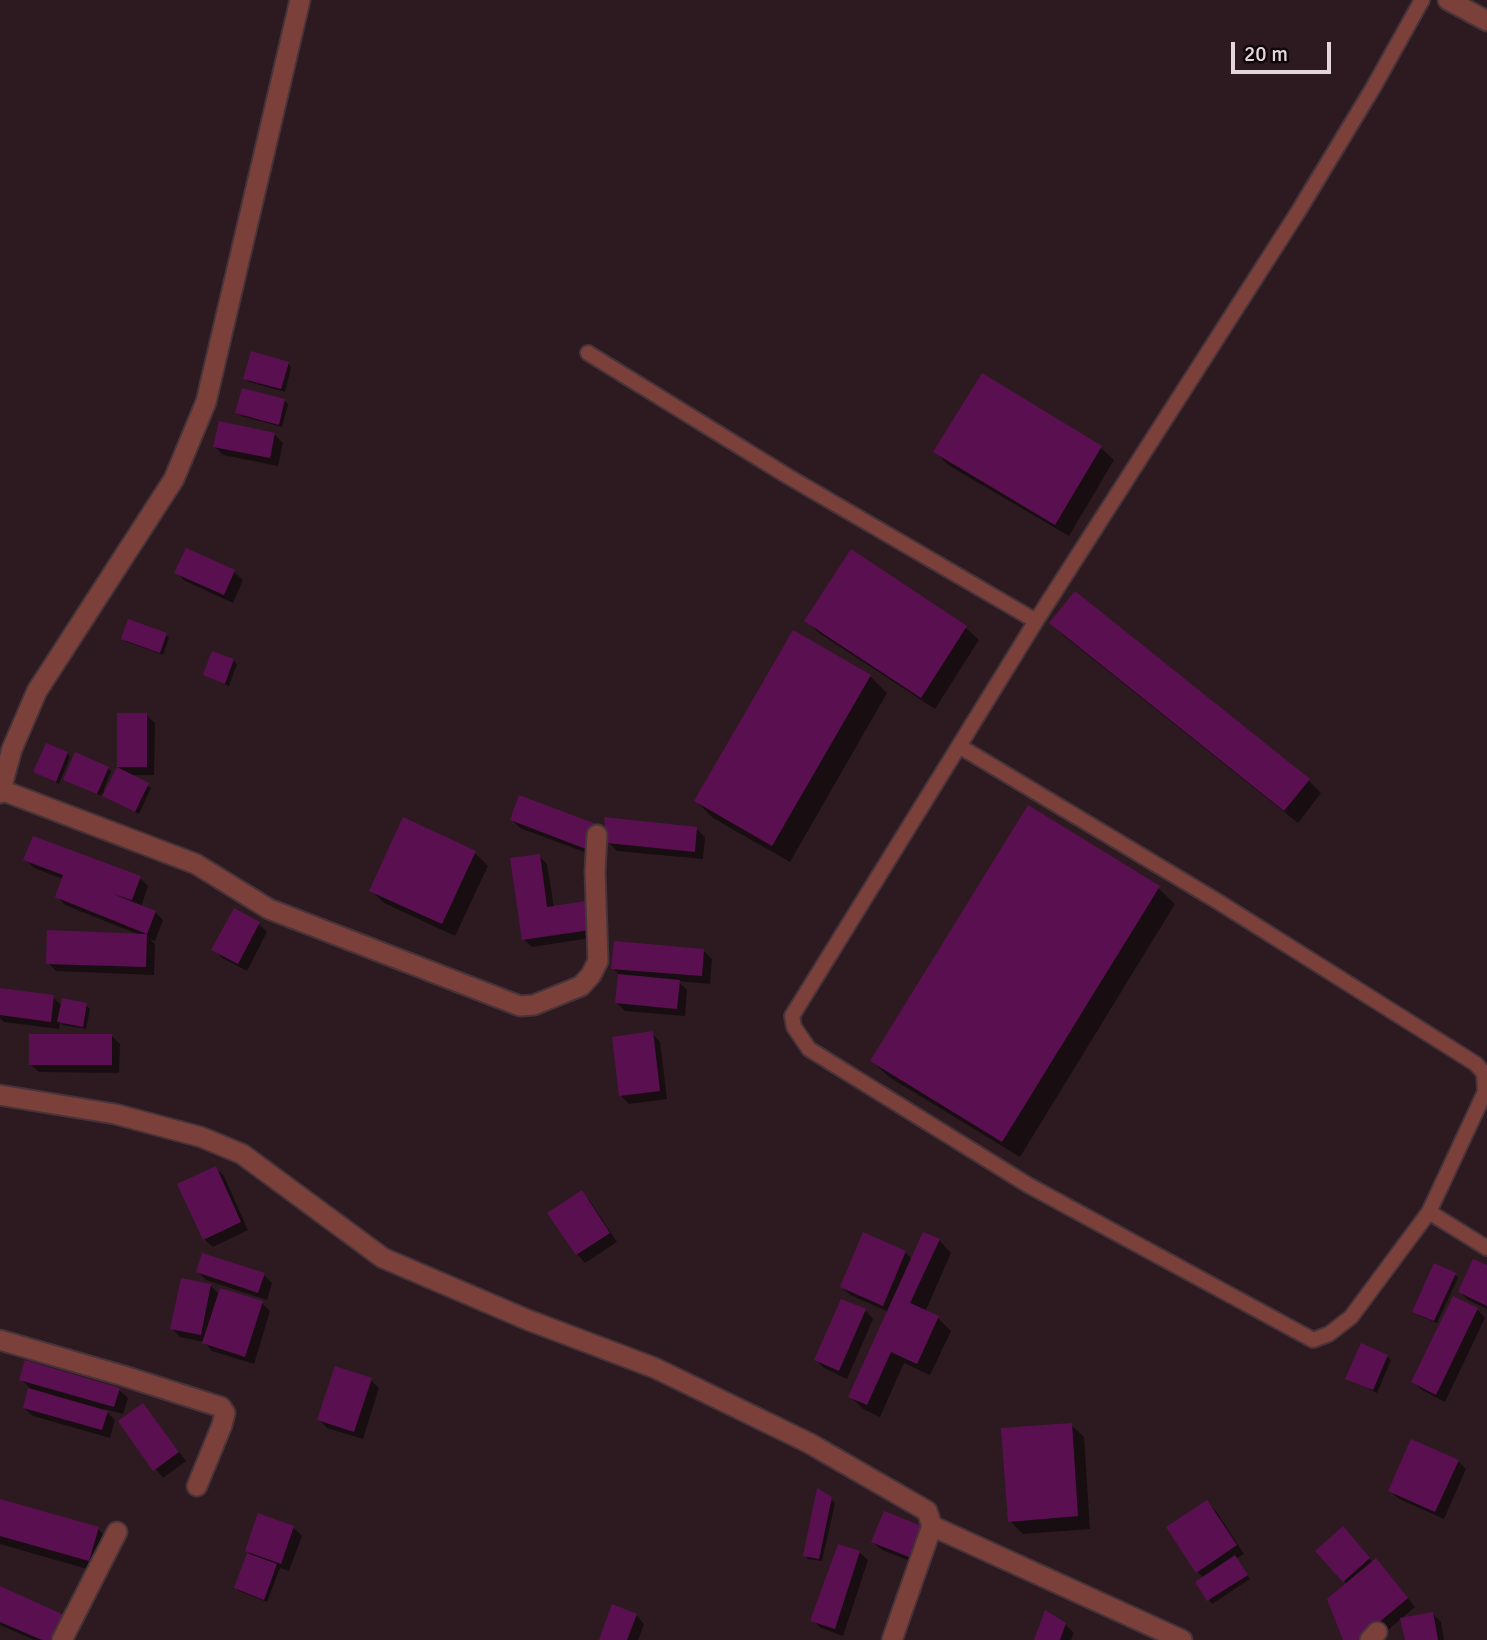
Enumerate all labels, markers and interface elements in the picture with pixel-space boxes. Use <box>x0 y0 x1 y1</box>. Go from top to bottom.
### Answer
scale bar <box>1235 28 1335 72</box>
text: 20 m <box>1244 41 1288 67</box>

